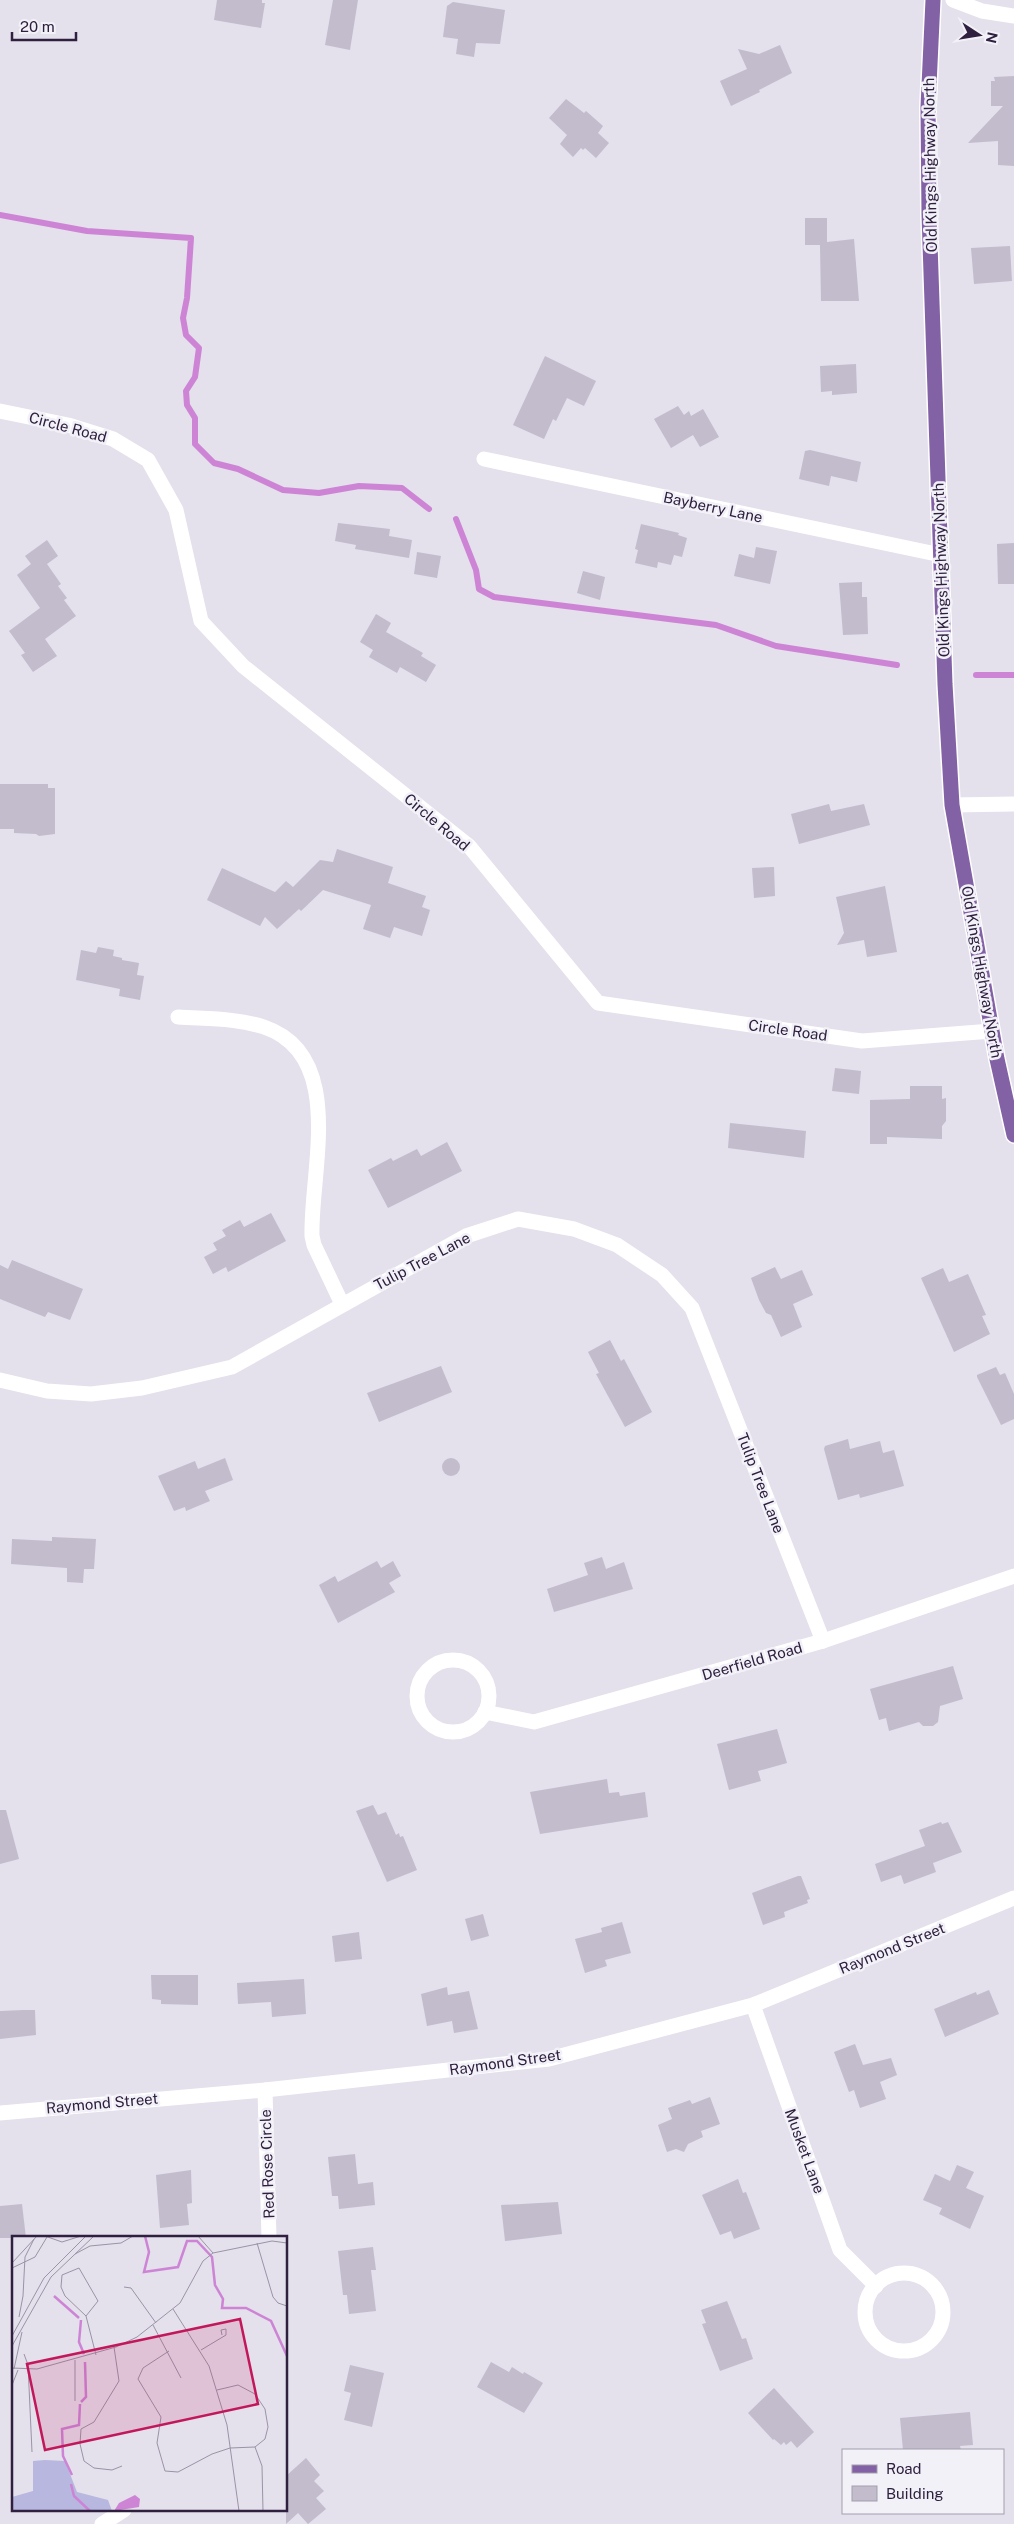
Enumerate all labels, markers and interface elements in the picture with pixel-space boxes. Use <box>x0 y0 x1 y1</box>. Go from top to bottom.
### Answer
scale bar <box>12 10 76 42</box>
north arrow <box>954 10 1004 60</box>
text: 20 m <box>20 18 55 35</box>
text: N <box>983 31 1001 45</box>
street label: Old Kings Highway North <box>920 78 940 252</box>
street label: Circle Road <box>27 408 109 446</box>
street label: Old Kings Highway North <box>929 482 953 658</box>
street label: Bayberry Lane <box>662 488 764 526</box>
street label: Circle Road <box>401 790 473 854</box>
street label: Old Kings Highway North <box>958 885 1006 1059</box>
street label: Circle Road <box>747 1016 829 1044</box>
street label: Tulip Tree Lane <box>371 1229 473 1293</box>
street label: Tulip Tree Lane <box>734 1430 788 1536</box>
street label: Deerfield Road <box>700 1639 804 1683</box>
street label: Raymond Street <box>837 1919 948 1977</box>
street label: Raymond Street <box>448 2046 562 2078</box>
street label: Raymond Street <box>45 2090 159 2116</box>
street label: Musket Lane <box>782 2106 828 2196</box>
street label: Red Rose Circle <box>257 2109 277 2219</box>
inset map <box>12 2236 288 2512</box>
legend <box>842 2449 1004 2514</box>
text: Road <box>886 2460 922 2477</box>
text: Building <box>886 2485 944 2502</box>

